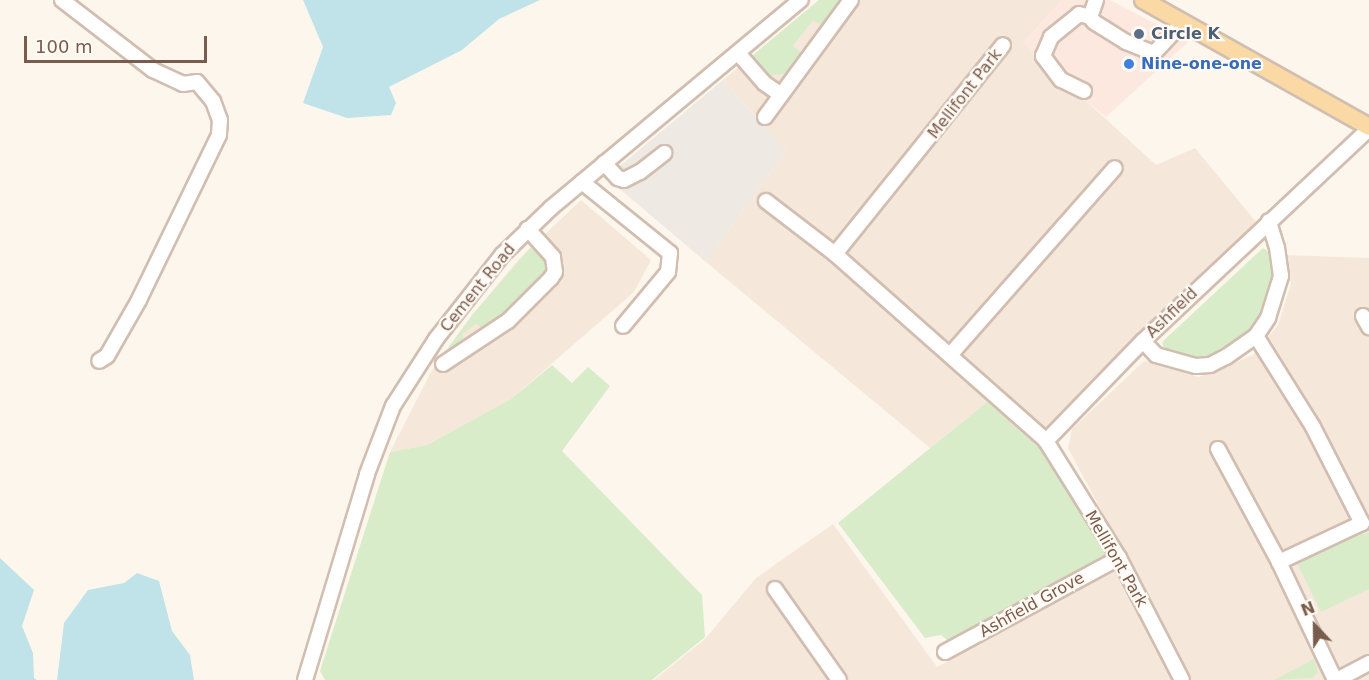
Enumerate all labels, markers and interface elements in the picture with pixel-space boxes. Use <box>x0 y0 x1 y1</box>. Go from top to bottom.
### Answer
scale bar <box>27 24 210 62</box>
place label: Circle K <box>1151 24 1220 44</box>
marker: Circle K <box>1132 27 1146 41</box>
text: 100 m <box>35 36 93 57</box>
street label: Mellifont Park <box>924 45 1006 143</box>
place label: Nine-one-one <box>1141 54 1262 74</box>
marker: Nine-one-one <box>1122 57 1136 71</box>
street label: Cement Road <box>437 240 519 336</box>
street label: Ashfield <box>1142 284 1202 342</box>
street label: Mellifont Park <box>1081 507 1151 611</box>
street label: Ashfield Grove <box>976 568 1088 642</box>
north arrow <box>1285 596 1345 656</box>
text: N <box>1298 598 1318 620</box>

